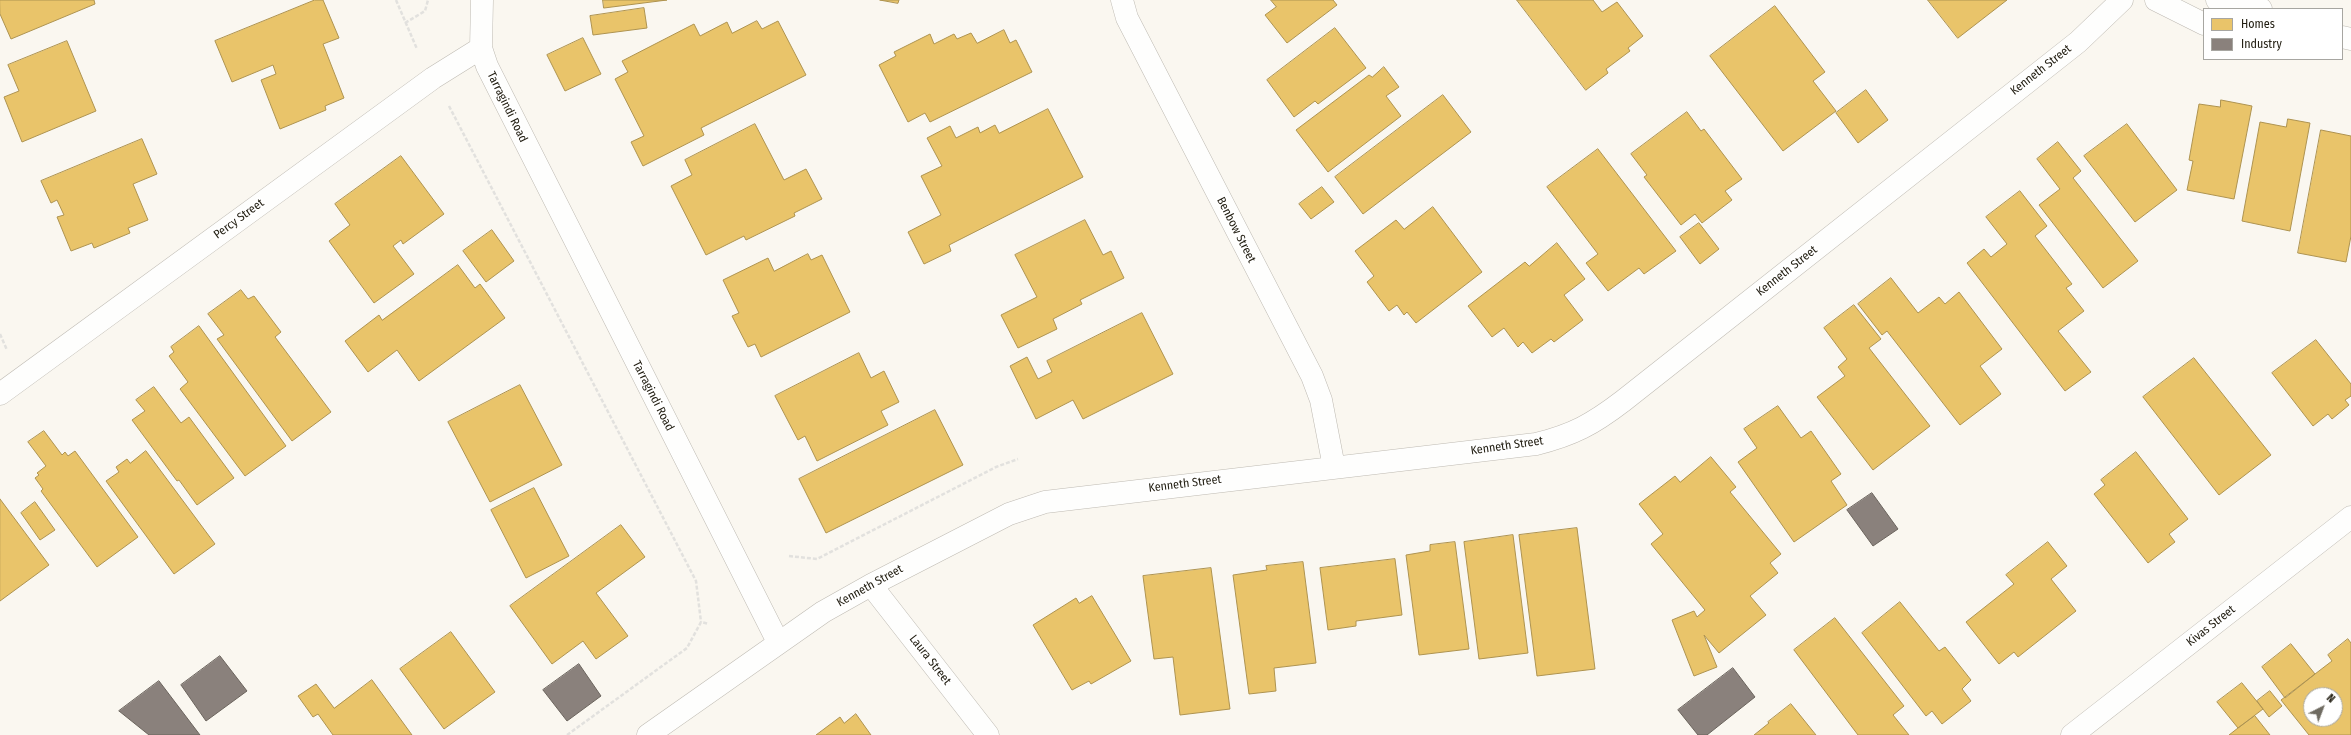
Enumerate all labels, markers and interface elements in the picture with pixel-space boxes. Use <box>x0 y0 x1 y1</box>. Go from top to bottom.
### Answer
legend <box>2203 8 2343 60</box>
text: Homes <box>2241 17 2275 31</box>
text: Industry <box>2241 37 2282 51</box>
street label: Kenneth Street <box>2008 42 2074 98</box>
street label: Tarragindi Road <box>484 69 530 145</box>
street label: Benbow Street <box>1213 195 1259 265</box>
street label: Percy Street <box>211 196 267 242</box>
street label: Kenneth Street <box>1754 243 1820 299</box>
street label: Tarragindi Road <box>629 359 677 433</box>
street label: Kenneth Street <box>1470 434 1544 458</box>
street label: Kenneth Street <box>1148 472 1222 496</box>
street label: Kenneth Street <box>834 562 906 610</box>
street label: Kivas Street <box>2184 603 2238 649</box>
street label: Laura Street <box>906 632 954 688</box>
north arrow <box>2303 687 2343 727</box>
text: N <box>2324 691 2337 705</box>

